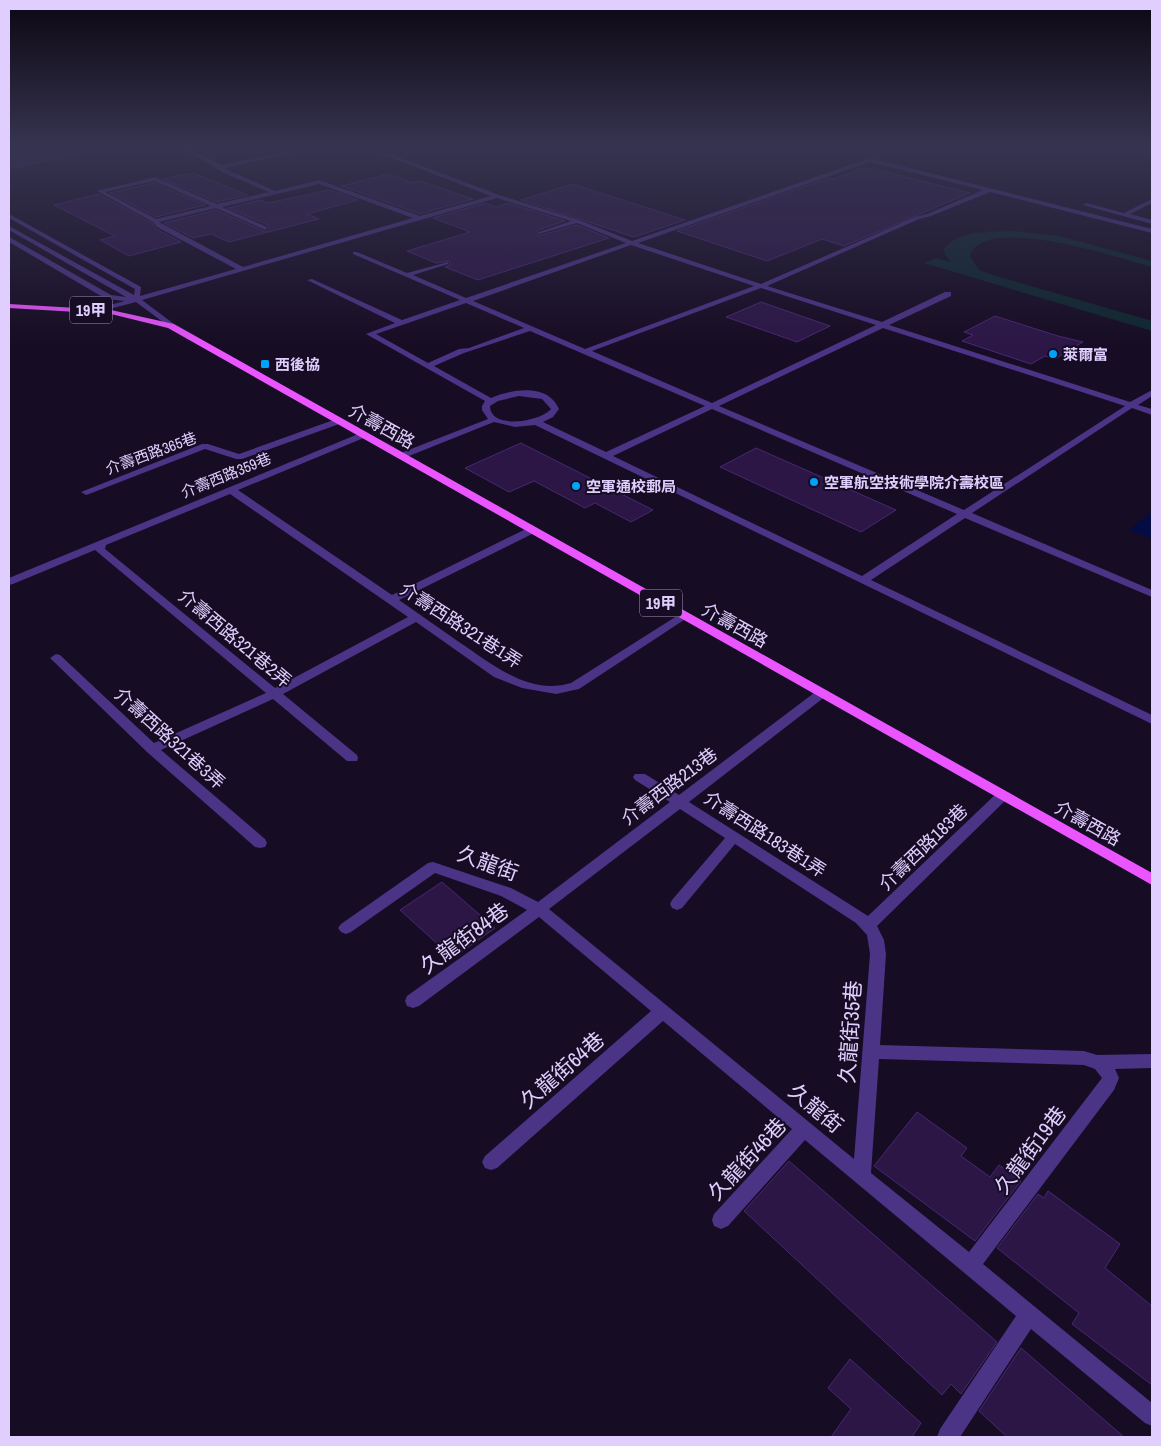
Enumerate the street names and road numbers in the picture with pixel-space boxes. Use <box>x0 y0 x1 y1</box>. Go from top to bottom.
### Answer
road number: 19甲 <box>70 296 112 324</box>
street label: 介壽西路 <box>344 398 420 454</box>
street label: 介壽西路365巷 <box>103 427 199 479</box>
street label: 介壽西路359巷 <box>178 447 274 503</box>
street label: 介壽西路321巷1弄 <box>395 576 527 674</box>
street label: 介壽西路321巷2弄 <box>173 583 297 693</box>
road number: 19甲 <box>640 590 682 616</box>
street label: 介壽西路 <box>697 597 773 653</box>
street label: 介壽西路321巷3弄 <box>109 682 231 794</box>
street label: 介壽西路213巷 <box>616 742 722 830</box>
street label: 介壽西路183巷1弄 <box>699 785 831 883</box>
street label: 介壽西路 <box>1050 795 1126 851</box>
street label: 介壽西路183巷 <box>873 798 973 896</box>
street label: 久龍街 <box>453 839 523 887</box>
street label: 久龍街84巷 <box>414 896 514 980</box>
street label: 久龍街35巷 <box>832 980 868 1084</box>
street label: 久龍街64巷 <box>514 1025 610 1115</box>
street label: 久龍街 <box>783 1077 849 1139</box>
street label: 久龍街19巷 <box>987 1100 1073 1200</box>
street label: 久龍街46巷 <box>701 1111 793 1207</box>

